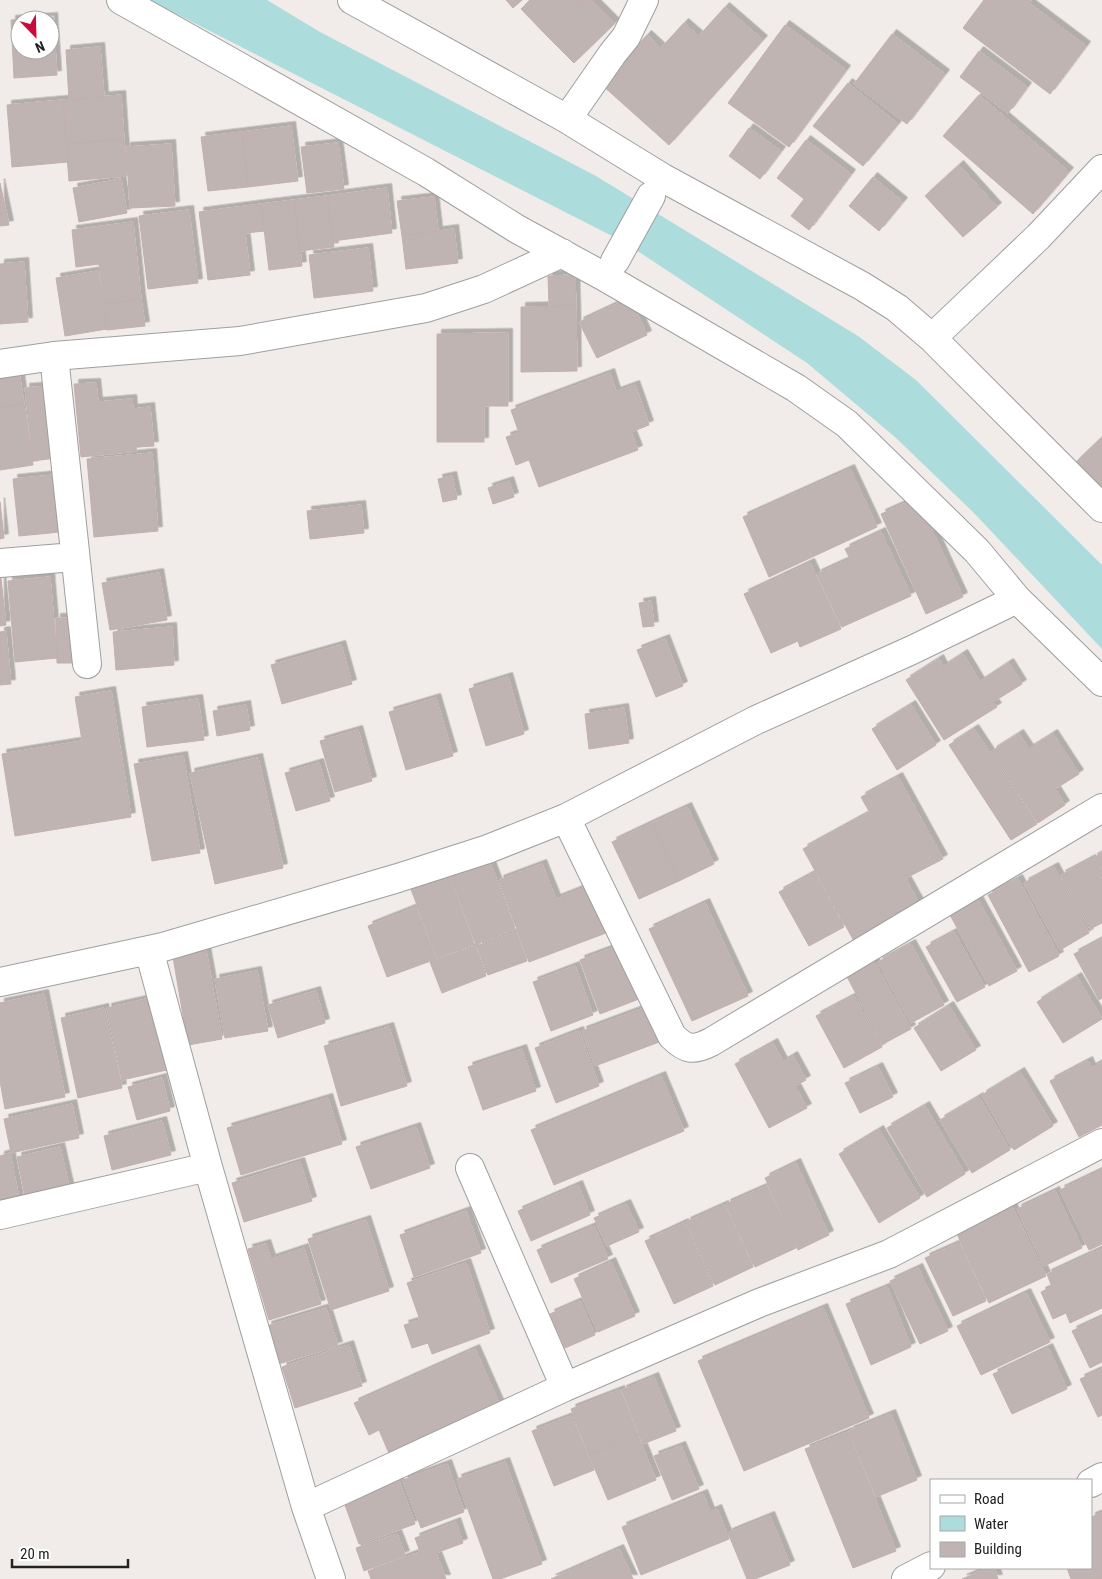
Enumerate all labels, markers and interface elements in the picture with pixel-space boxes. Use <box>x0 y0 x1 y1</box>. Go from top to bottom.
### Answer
north arrow <box>10 10 60 60</box>
text: N <box>33 38 47 56</box>
legend <box>930 1479 1092 1569</box>
text: Road <box>974 1490 1004 1508</box>
text: Water <box>974 1515 1009 1533</box>
scale bar <box>12 1536 129 1568</box>
text: Building <box>974 1540 1022 1558</box>
text: 20 m <box>20 1545 50 1563</box>

